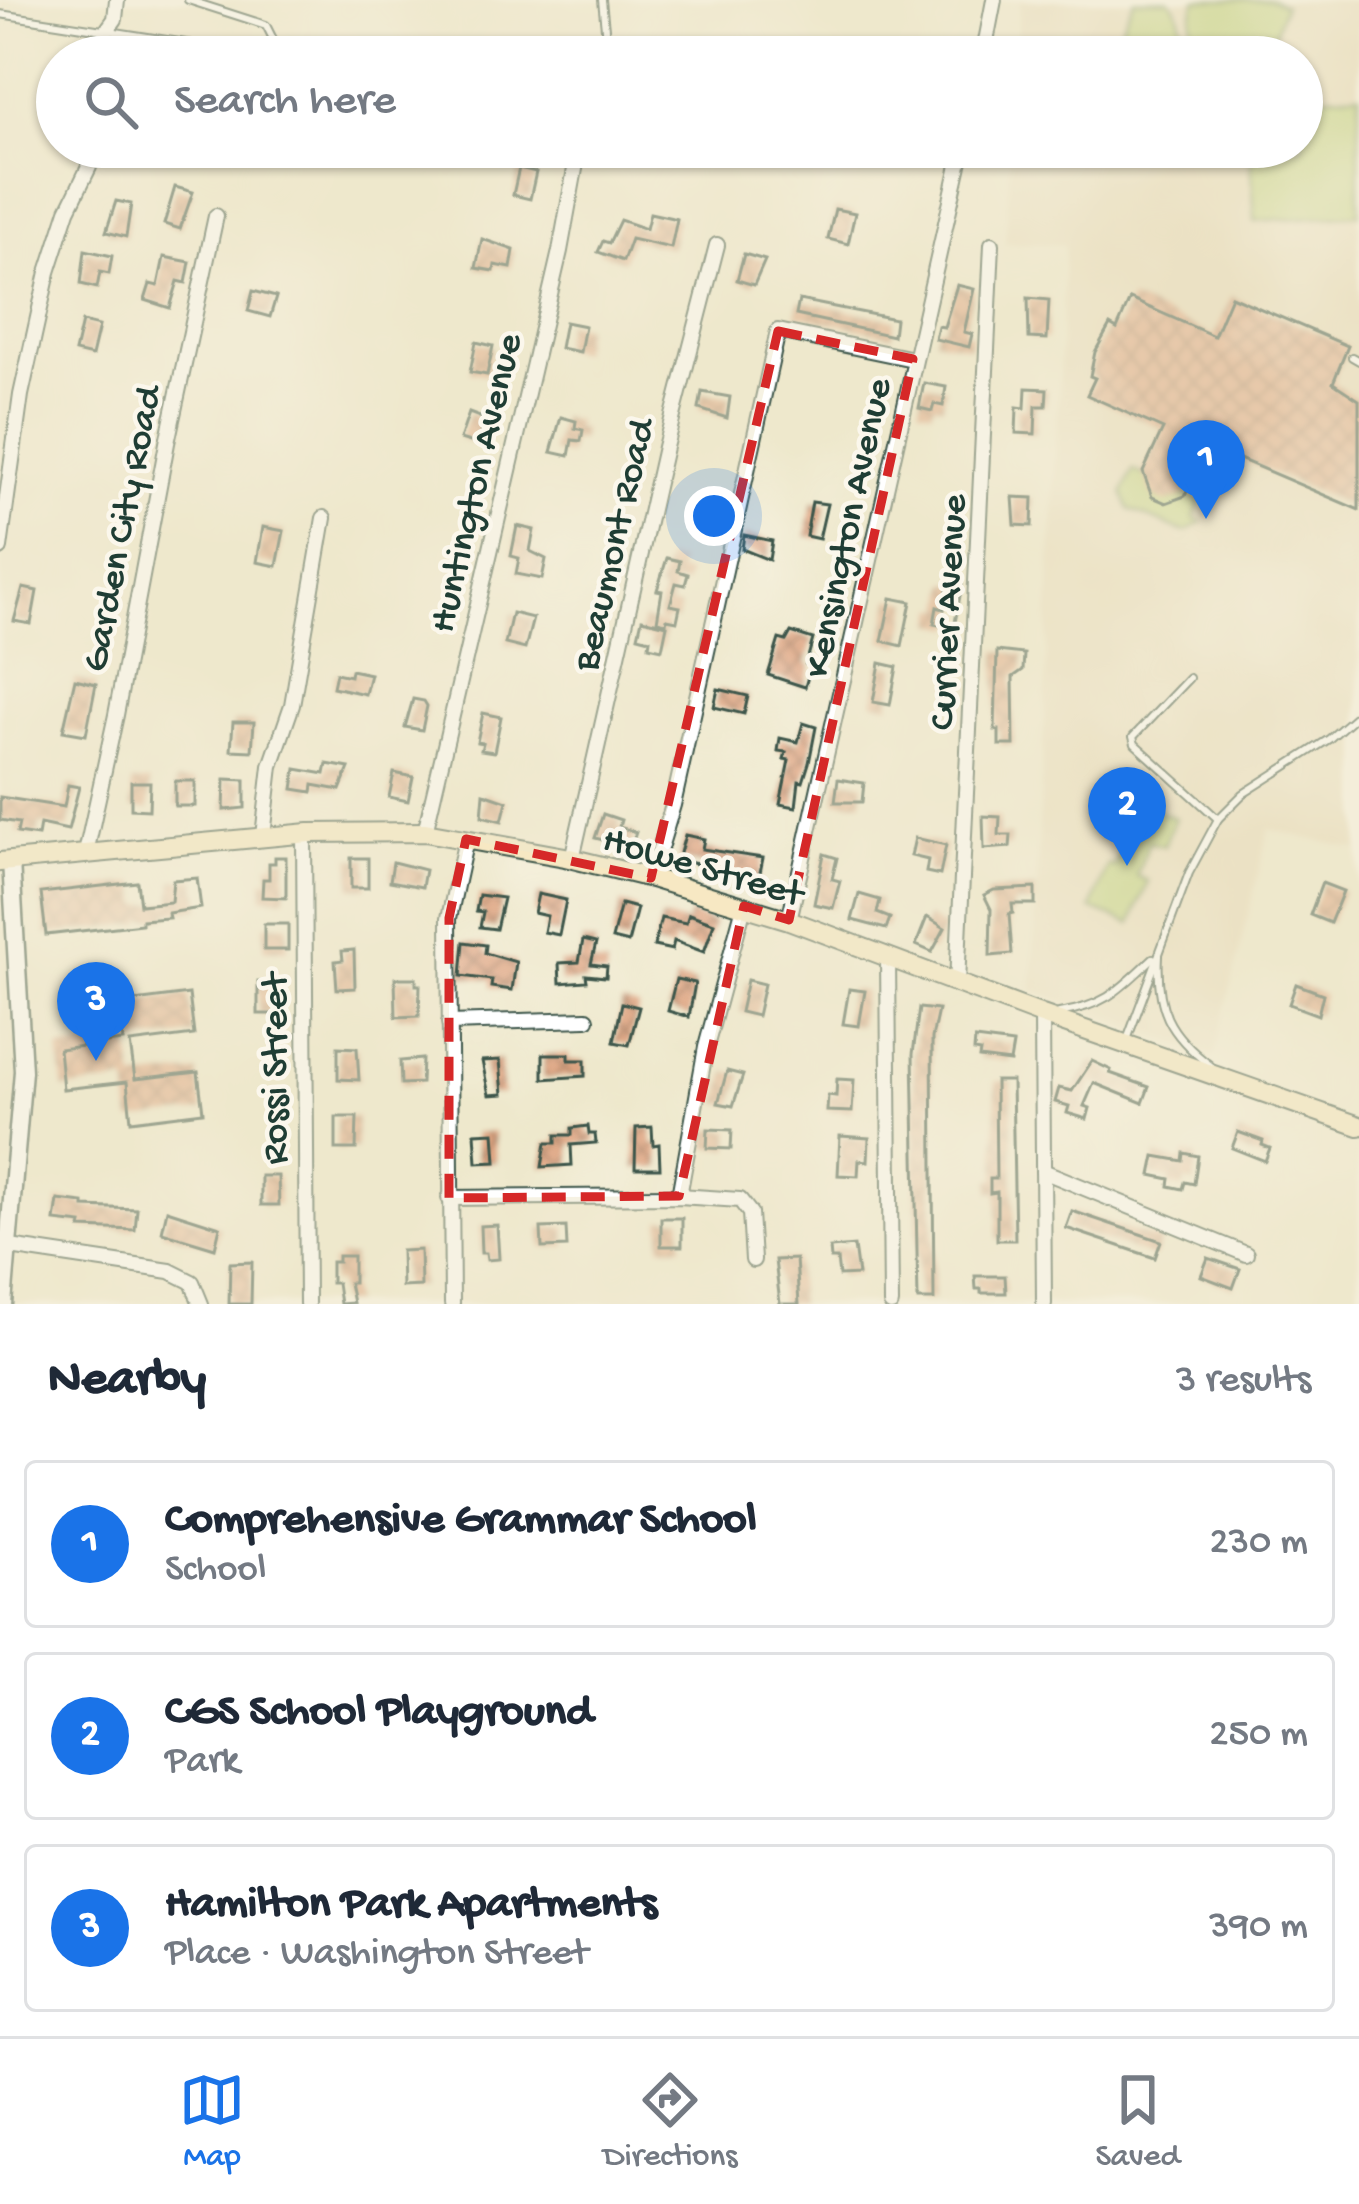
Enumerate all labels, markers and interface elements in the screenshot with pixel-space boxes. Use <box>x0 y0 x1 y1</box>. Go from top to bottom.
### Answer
search box <box>36 36 1323 168</box>
icon: search <box>78 69 144 135</box>
text: Search here <box>174 76 396 129</box>
street label: Huntington Avenue <box>422 329 536 638</box>
street label: Kensington Avenue <box>797 374 905 682</box>
street label: Garden City Road <box>75 380 176 676</box>
street label: Beaumont Road <box>565 412 669 677</box>
pin: 1 <box>1167 420 1245 519</box>
your location <box>684 486 744 546</box>
street label: Currier Avenue <box>922 492 980 731</box>
pin: 2 <box>1088 767 1166 866</box>
street label: Howe Street <box>597 819 810 921</box>
pin: 3 <box>57 962 135 1061</box>
street label: Rossi Street <box>255 970 301 1165</box>
text: Nearby <box>48 1352 206 1412</box>
text: 3 results <box>1176 1359 1311 1405</box>
text: Comprehensive Grammar School <box>165 1495 757 1548</box>
text: 1 <box>82 1521 98 1567</box>
text: 230 m <box>1210 1521 1308 1567</box>
text: School <box>165 1548 266 1594</box>
text: CGS School Playground <box>165 1687 593 1740</box>
text: 2 <box>80 1713 100 1759</box>
text: 250 m <box>1209 1713 1308 1759</box>
text: Park <box>165 1740 239 1786</box>
text: Hamilton Park Apartments <box>165 1879 657 1932</box>
text: 3 <box>80 1905 100 1951</box>
text: 390 m <box>1209 1905 1308 1951</box>
text: Place · Washington Street <box>165 1932 588 1978</box>
tab: Map <box>179 2067 245 2177</box>
tab: Directions <box>603 2067 737 2177</box>
tab: Saved <box>1095 2067 1180 2177</box>

